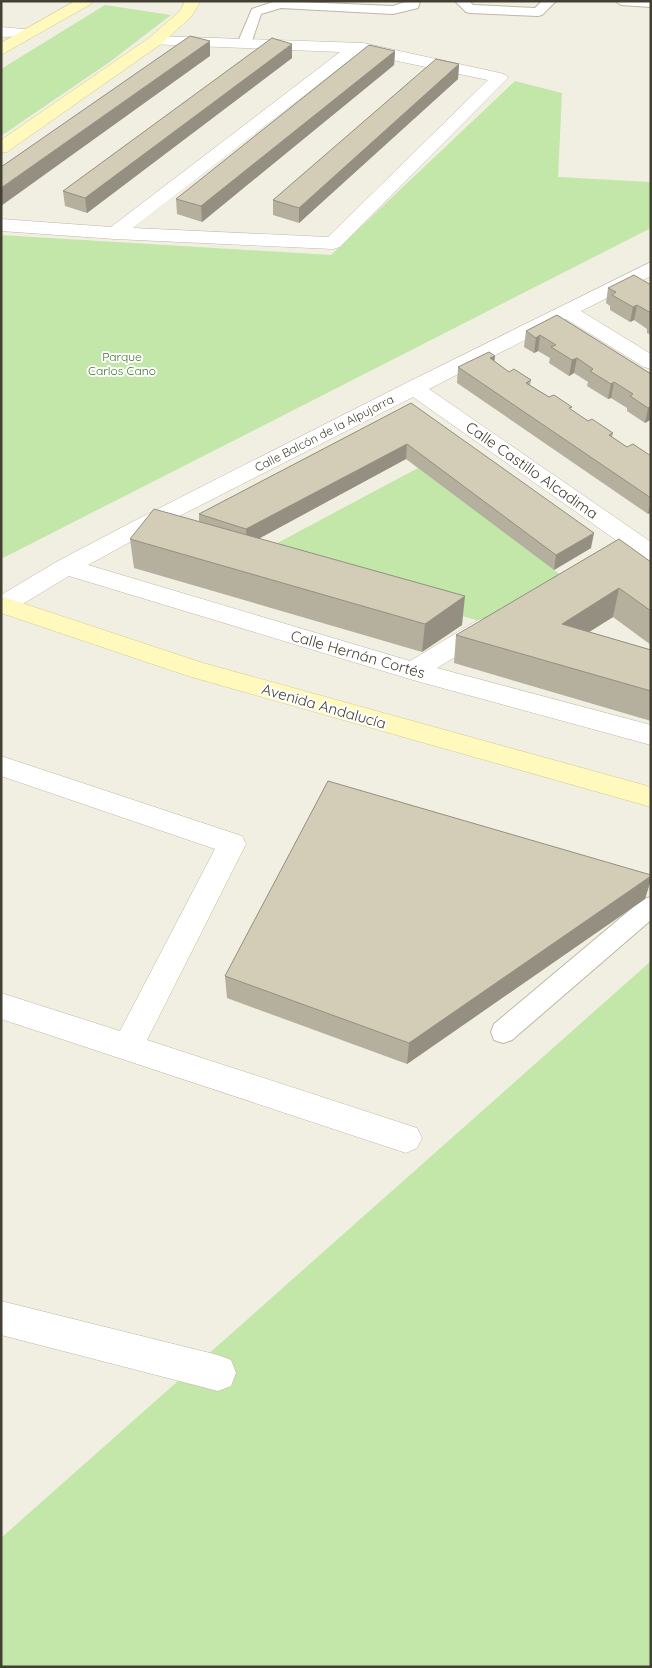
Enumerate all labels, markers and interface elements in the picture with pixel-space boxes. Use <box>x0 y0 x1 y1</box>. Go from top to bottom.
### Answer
park label: Parque Carlos Cano <box>88 349 156 378</box>
street label: Calle Balcón de la Alpujarra <box>252 391 396 475</box>
street label: Calle Castillo Alcadima <box>462 417 602 523</box>
street label: Calle Hernán Cortés <box>289 626 427 682</box>
street label: Avenida Andalucía <box>260 679 388 733</box>

